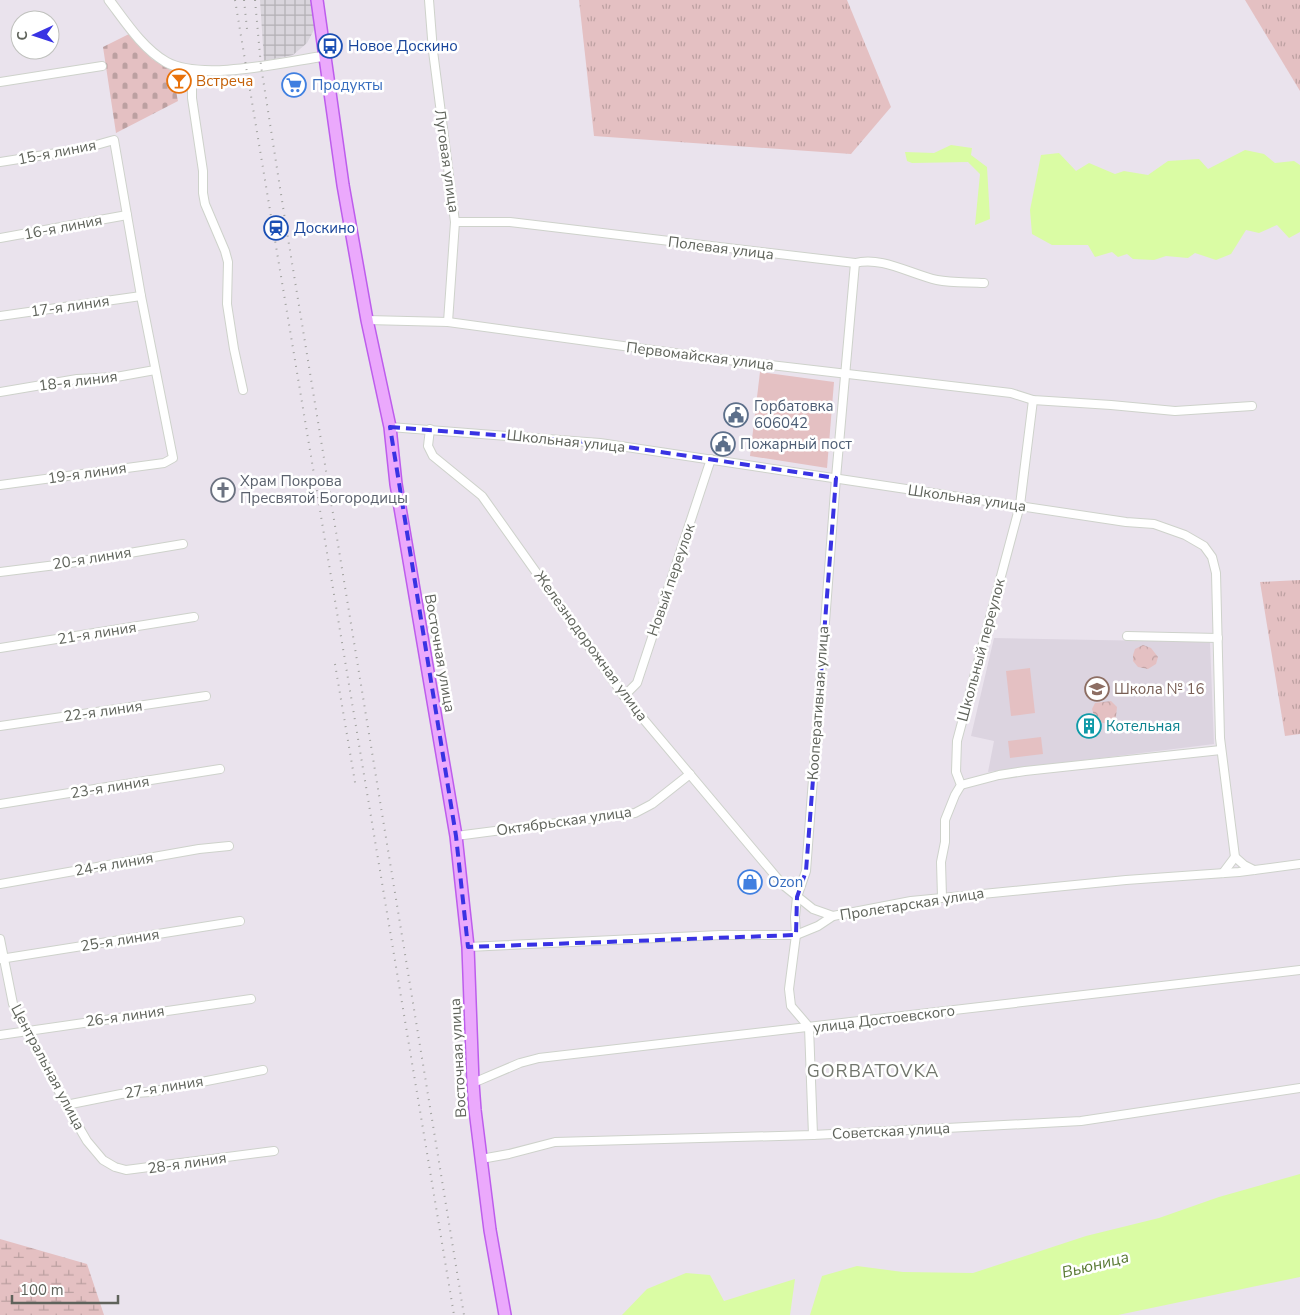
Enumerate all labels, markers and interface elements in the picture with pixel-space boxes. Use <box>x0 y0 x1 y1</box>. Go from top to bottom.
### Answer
north arrow <box>10 10 60 60</box>
text: С <box>13 30 32 41</box>
bus stop icon: Новое Доскино <box>317 33 343 59</box>
place label: Новое Доскино <box>348 36 458 56</box>
bar icon: Встреча <box>166 68 192 94</box>
place label: Встреча <box>196 71 253 91</box>
supermarket icon: Продукты <box>281 72 307 98</box>
place label: Продукты <box>312 75 383 95</box>
street label: Луговая улица <box>430 108 464 214</box>
street label: 15-я линия <box>16 135 98 169</box>
street label: 16-я линия <box>22 210 104 244</box>
station icon: Доскино <box>263 215 289 241</box>
place label: Доскино <box>294 218 355 238</box>
street label: Полевая улица <box>667 232 775 264</box>
street label: 17-я линия <box>29 291 111 321</box>
street label: Первомайская улица <box>625 337 775 375</box>
street label: 18-я линия <box>37 366 119 396</box>
place label: Горбатовка 606042 <box>754 396 834 433</box>
public building icon: Горбатовка 606042 <box>723 402 749 428</box>
street label: Школьная улица <box>506 425 626 457</box>
public building icon: Пожарный пост <box>710 431 736 457</box>
place label: Пожарный пост <box>740 434 852 454</box>
street label: 19-я линия <box>46 458 128 488</box>
place label: Храм Покрова Пресвятой Богородицы <box>240 471 408 508</box>
church icon: Храм Покрова Пресвятой Богородицы <box>210 477 236 503</box>
street label: Школьная улица <box>907 480 1027 516</box>
street label: Новый переулок <box>642 521 700 639</box>
street label: 20-я линия <box>51 542 133 574</box>
street label: Железнодорожная улица <box>530 567 652 725</box>
street label: Школьный переулок <box>952 576 1010 724</box>
street label: Восточная улица <box>420 592 460 714</box>
street label: 21-я линия <box>56 617 138 649</box>
street label: Кооперативная улица <box>803 625 833 781</box>
school or university icon: Школа № 16 <box>1084 676 1110 702</box>
place label: Школа № 16 <box>1114 679 1205 699</box>
street label: 22-я линия <box>62 696 144 726</box>
building icon: Котельная <box>1076 713 1102 739</box>
place label: Котельная <box>1106 716 1180 736</box>
street label: 23-я линия <box>69 771 151 803</box>
street label: Октябрьская улица <box>495 802 633 840</box>
street label: 24-я линия <box>73 847 155 881</box>
shop icon: Ozon <box>737 869 763 895</box>
place label: Ozon <box>768 872 803 892</box>
street label: Пролетарская улица <box>838 883 986 925</box>
street label: 25-я линия <box>79 924 161 956</box>
street label: Восточная улица <box>445 998 471 1118</box>
street label: улица Достоевского <box>812 1000 956 1038</box>
street label: Центральная улица <box>6 1001 90 1133</box>
street label: 26-я линия <box>84 1001 166 1031</box>
district label: GORBATOVKA <box>807 1059 939 1083</box>
street label: 27-я линия <box>123 1071 205 1103</box>
street label: Советская улица <box>831 1118 951 1144</box>
street label: 28-я линия <box>146 1148 228 1178</box>
water label: Вьюница <box>1059 1246 1131 1284</box>
scale bar <box>12 1272 119 1304</box>
text: 100 m <box>20 1280 64 1300</box>

